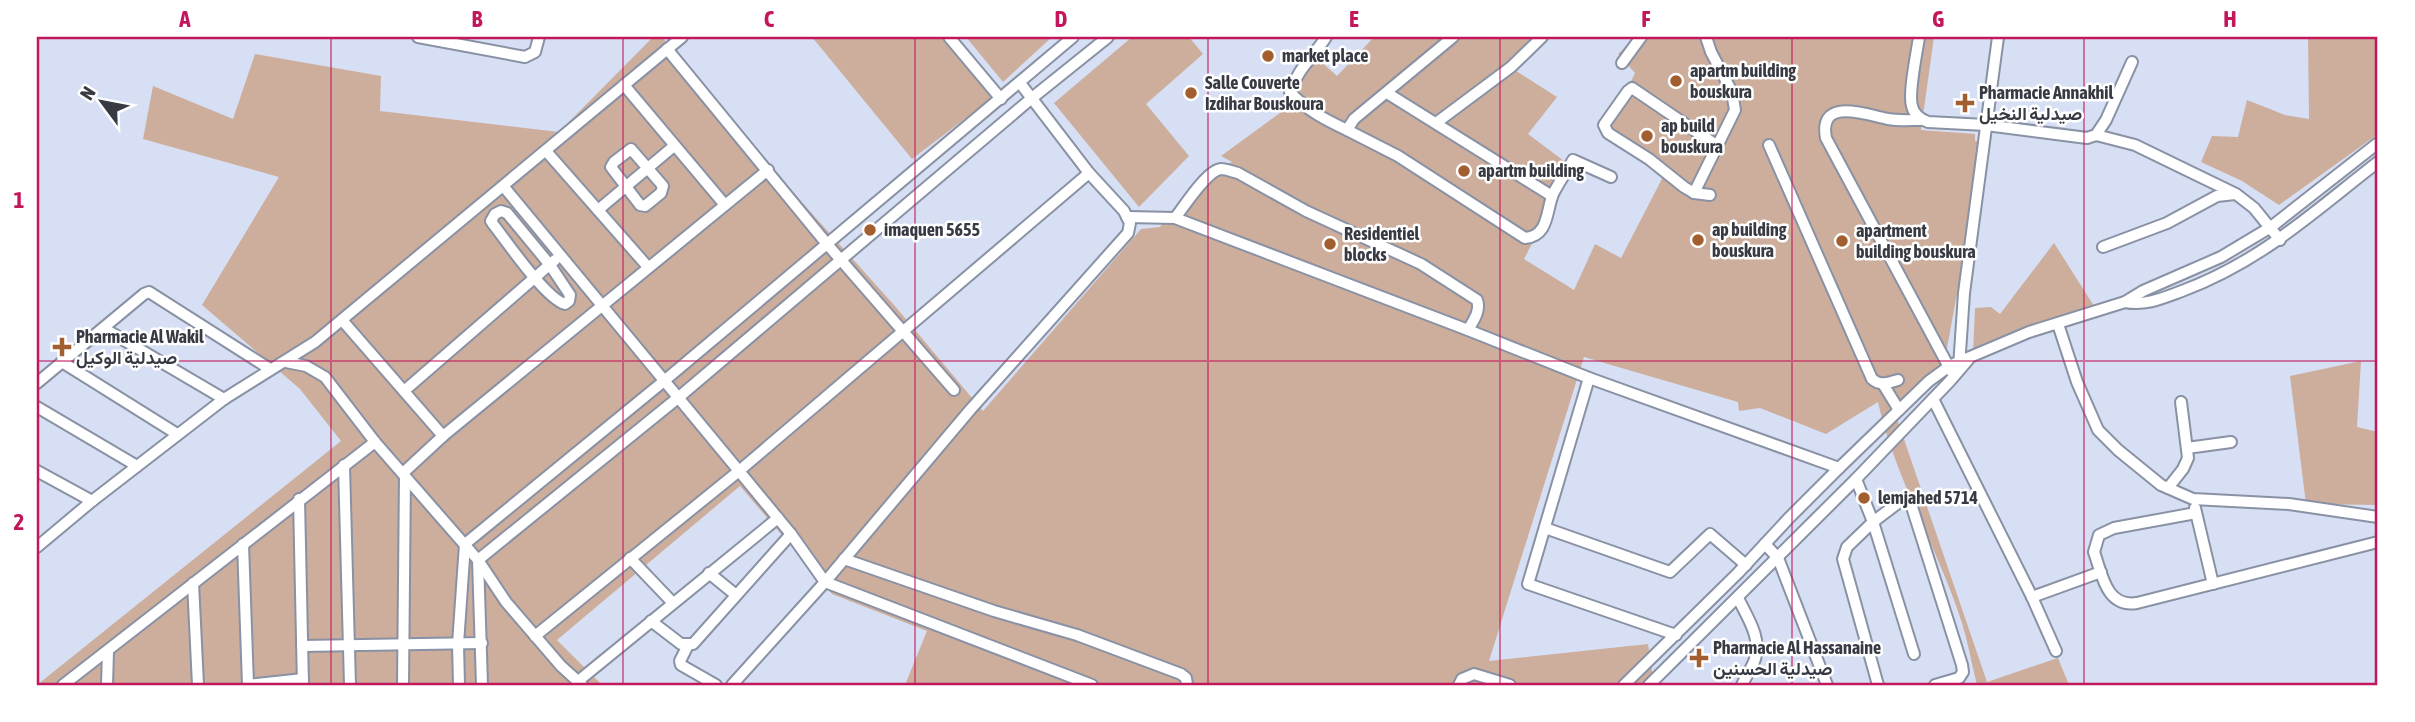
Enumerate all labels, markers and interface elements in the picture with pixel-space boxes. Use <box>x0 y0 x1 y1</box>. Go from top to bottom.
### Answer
text: A <box>178 6 191 32</box>
text: B <box>472 6 483 32</box>
text: C <box>764 6 775 32</box>
text: D <box>1055 6 1068 32</box>
text: E <box>1349 6 1359 32</box>
text: F <box>1641 6 1651 32</box>
text: G <box>1932 6 1944 32</box>
text: H <box>2223 6 2237 32</box>
place label: market place <box>1282 45 1369 66</box>
marker: market place <box>1260 48 1276 64</box>
place label: apartm building bouskura <box>1690 60 1796 102</box>
north arrow <box>66 66 136 136</box>
place label: Salle Couverte Izdihar Bouskoura <box>1205 72 1324 114</box>
marker: apartm building bouskura <box>1668 73 1684 89</box>
text: N <box>75 82 100 104</box>
place label: Pharmacie Annakhil صيدلية النخيل <box>1979 82 2113 125</box>
marker: Salle Couverte Izdihar Bouskoura <box>1183 85 1199 101</box>
marker: Pharmacie Annakhil صيدلية النخيل <box>1957 95 1973 111</box>
place label: ap build bouskura <box>1661 115 1723 157</box>
marker: ap build bouskura <box>1639 128 1655 144</box>
place label: apartm building <box>1478 160 1584 181</box>
marker: apartm building <box>1456 163 1472 179</box>
text: 1 <box>14 187 25 213</box>
place label: imaquen 5655 <box>884 219 980 240</box>
place label: ap building bouskura <box>1712 219 1787 261</box>
place label: apartment building bouskura <box>1856 220 1976 262</box>
marker: imaquen 5655 <box>862 222 878 238</box>
place label: Residentiel blocks <box>1344 223 1420 265</box>
marker: ap building bouskura <box>1690 232 1706 248</box>
marker: apartment building bouskura <box>1834 233 1850 249</box>
marker: Residentiel blocks <box>1322 236 1338 252</box>
place label: Pharmacie Al Wakil صيدلية الوكيل <box>76 326 204 369</box>
marker: Pharmacie Al Wakil صيدلية الوكيل <box>54 339 70 355</box>
place label: lemjahed 5714 <box>1878 487 1978 508</box>
marker: lemjahed 5714 <box>1856 490 1872 506</box>
text: 2 <box>14 509 24 535</box>
place label: Pharmacie Al Hassanaine صيدلية الحسنين <box>1713 637 1881 680</box>
marker: Pharmacie Al Hassanaine صيدلية الحسنين <box>1691 650 1707 666</box>

